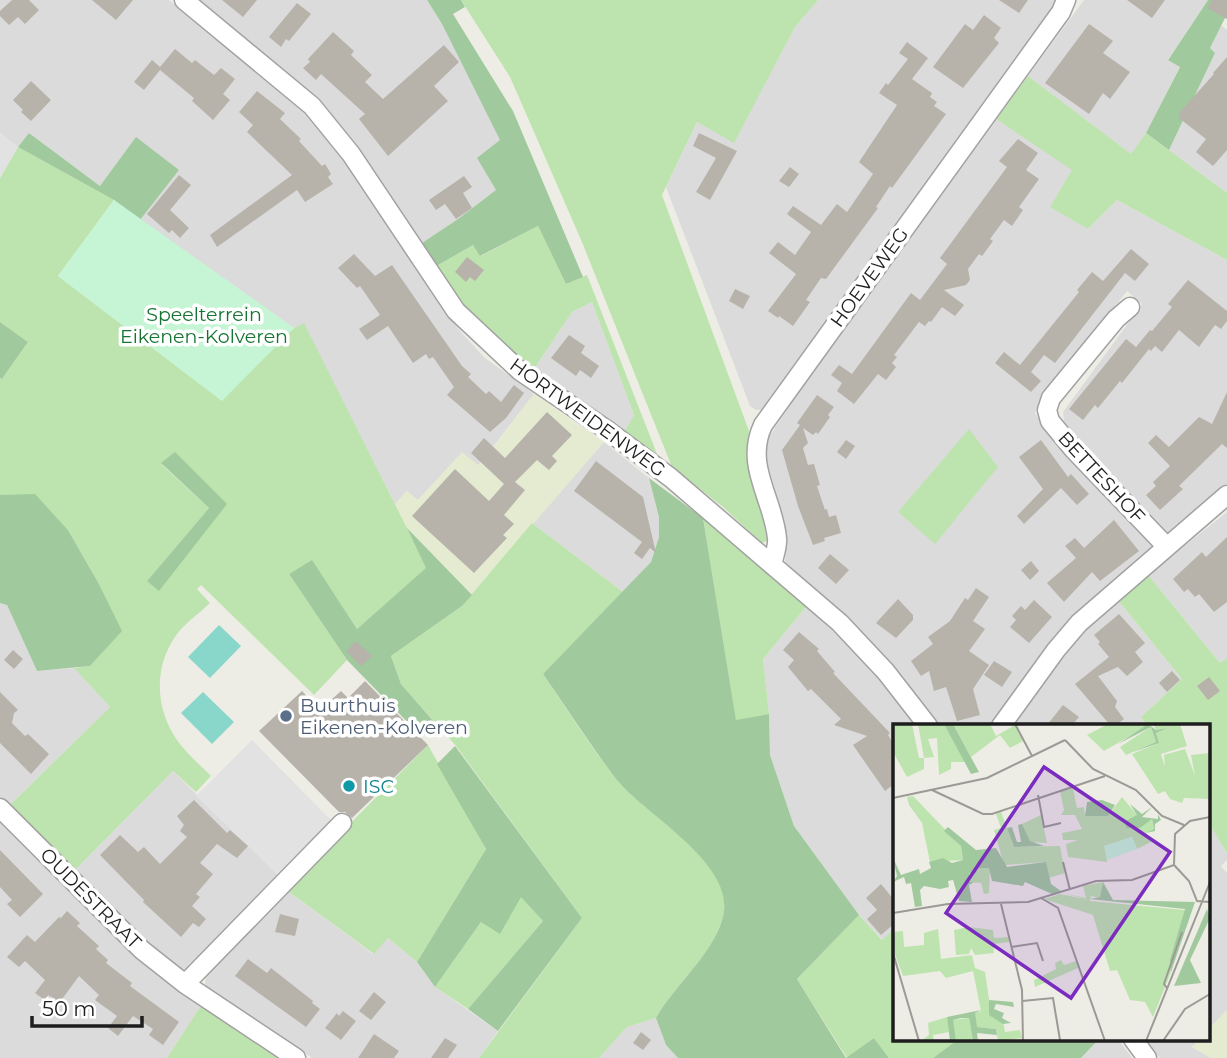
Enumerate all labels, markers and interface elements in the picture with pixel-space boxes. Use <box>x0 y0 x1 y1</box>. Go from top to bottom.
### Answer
street label: HOEVEWEG <box>826 223 913 332</box>
park label: Speelterrein Eikenen-Kolveren <box>120 303 288 348</box>
street label: HORTWEIDENWEG <box>505 353 670 482</box>
street label: BETTESHOF <box>1053 427 1150 528</box>
place label: Buurthuis Eikenen-Kolveren <box>300 694 468 739</box>
marker: Buurthuis Eikenen-Kolveren <box>278 708 294 724</box>
inset map <box>893 724 1210 1040</box>
place label: ISC <box>363 775 394 798</box>
marker: ISC <box>341 778 357 794</box>
street label: OUDESTRAAT <box>35 843 146 954</box>
scale bar <box>32 984 142 1028</box>
text: 50 m <box>42 996 96 1021</box>

